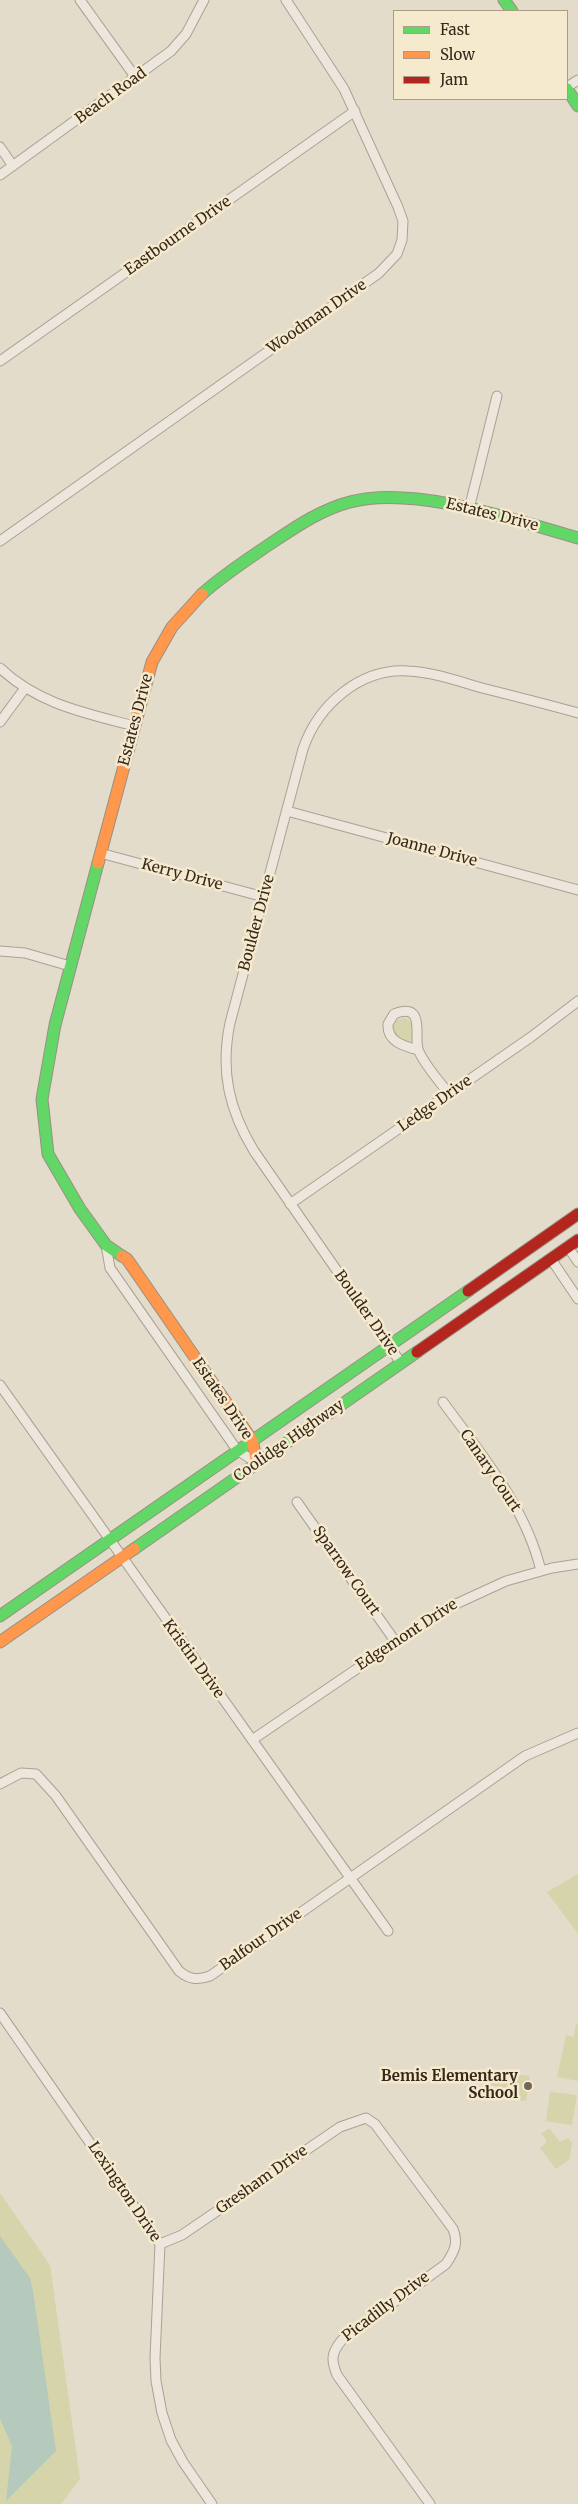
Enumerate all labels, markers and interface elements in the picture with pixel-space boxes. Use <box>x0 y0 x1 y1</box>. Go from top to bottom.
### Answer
legend <box>393 10 568 100</box>
text: Fast <box>440 20 470 39</box>
text: Slow <box>440 45 475 64</box>
street label: Beach Road <box>72 64 150 128</box>
text: Jam <box>440 70 468 89</box>
street label: Eastbourne Drive <box>121 193 235 279</box>
street label: Woodman Drive <box>264 276 370 358</box>
street label: Estates Drive <box>444 495 540 535</box>
street label: Estates Drive <box>115 672 157 768</box>
street label: Joanne Drive <box>385 829 479 871</box>
street label: Kerry Drive <box>139 856 225 894</box>
street label: Boulder Drive <box>235 873 279 973</box>
street label: Ledge Drive <box>395 1072 475 1136</box>
street label: Boulder Drive <box>330 1267 402 1359</box>
street label: Estates Drive <box>188 1355 256 1443</box>
street label: Coolidge Highway <box>230 1396 348 1486</box>
street label: Canary Court <box>456 1426 524 1516</box>
street label: Sparrow Court <box>309 1523 383 1619</box>
street label: Edgemont Drive <box>353 1596 461 1674</box>
street label: Kristin Drive <box>158 1616 228 1702</box>
street label: Balfour Drive <box>217 1905 305 1975</box>
place label: Bemis Elementary School <box>381 2068 518 2103</box>
marker: Bemis Elementary School <box>522 2080 534 2092</box>
street label: Lexington Drive <box>84 2139 164 2245</box>
street label: Gresham Drive <box>213 2142 311 2218</box>
street label: Picadilly Drive <box>339 2268 433 2346</box>

